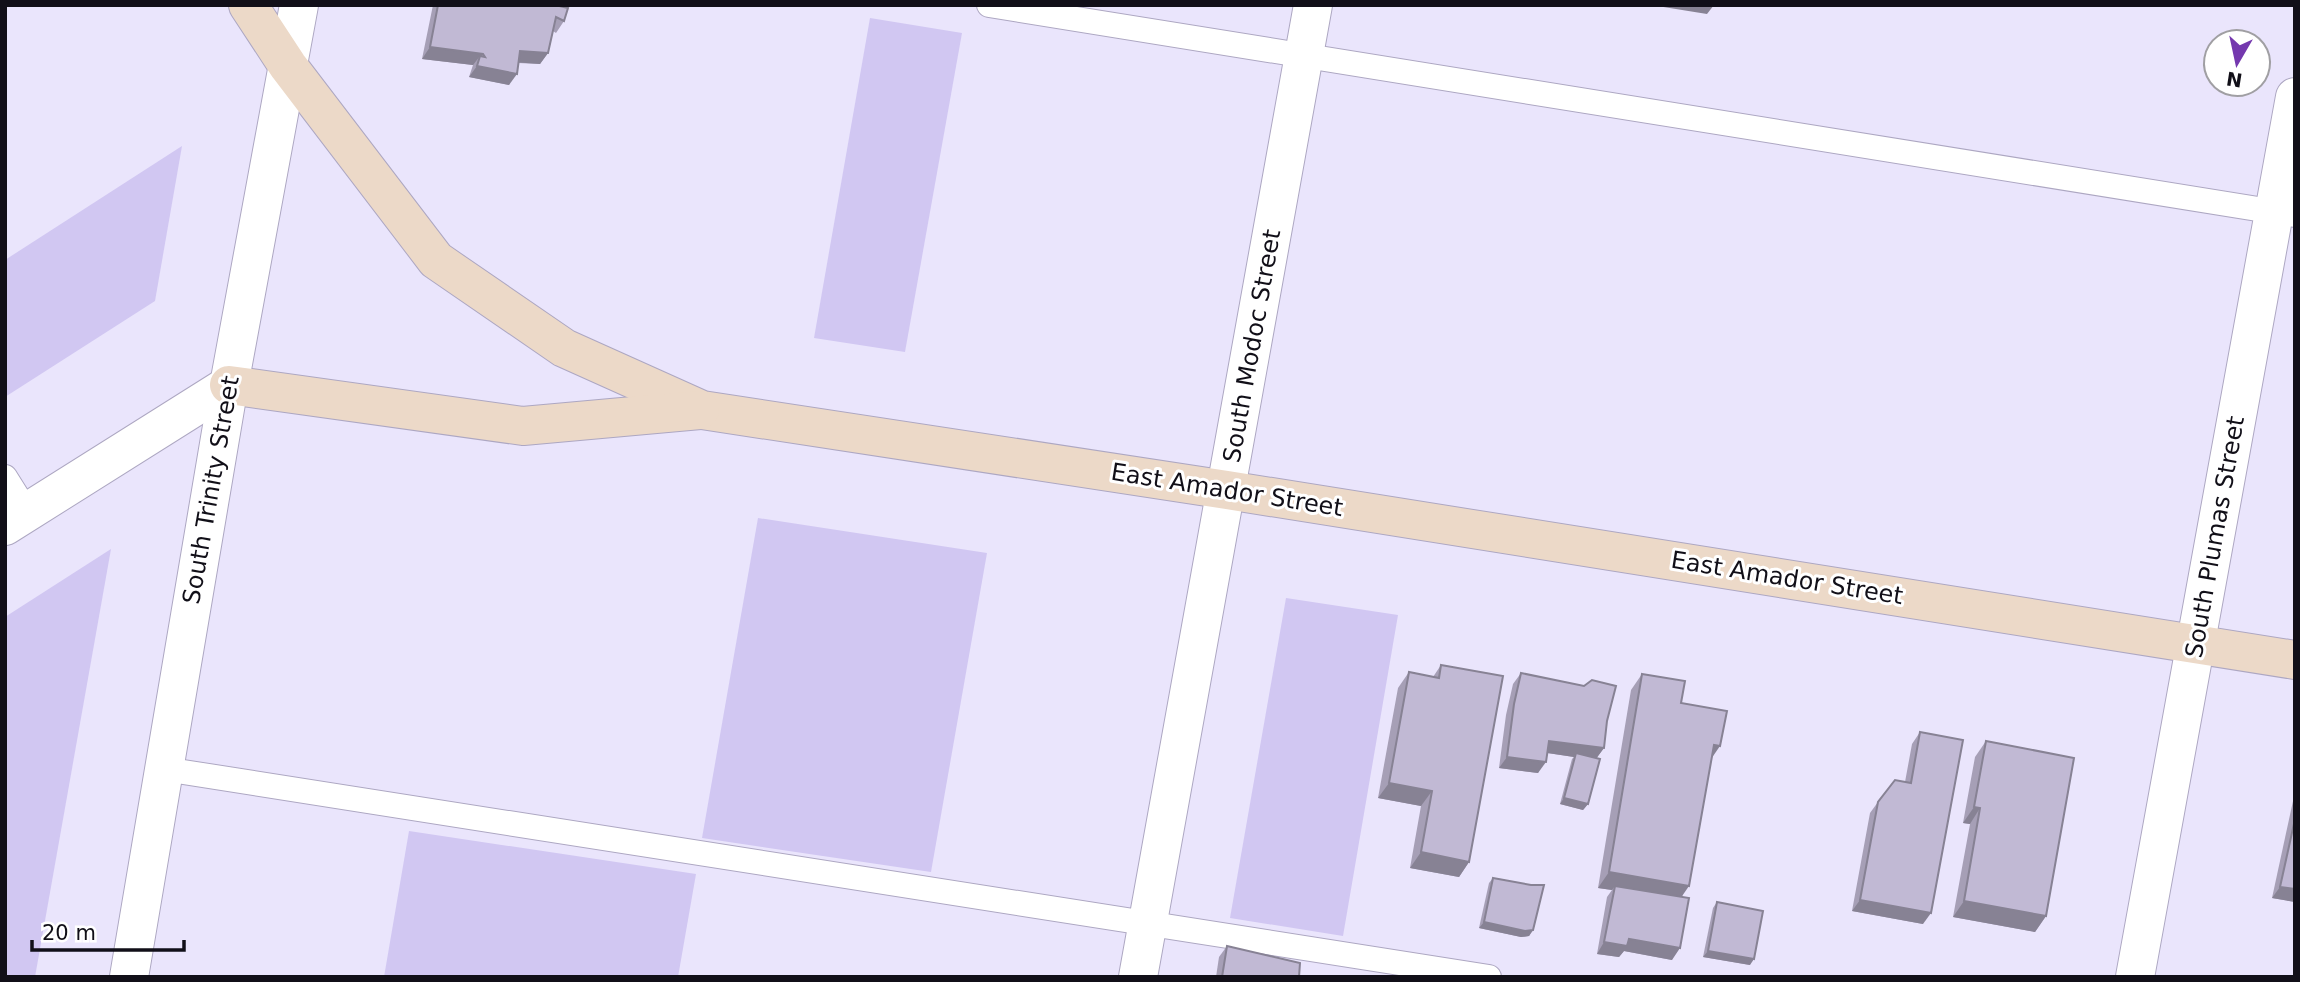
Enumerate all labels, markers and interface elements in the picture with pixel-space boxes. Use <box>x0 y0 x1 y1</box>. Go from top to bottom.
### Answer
north arrow <box>2202 28 2272 98</box>
text: N <box>2225 68 2244 92</box>
street label: South Modoc Street <box>1218 227 1286 465</box>
street label: South Trinity Street <box>177 374 245 606</box>
street label: South Plumas Street <box>2180 414 2250 660</box>
street label: East Amador Street <box>1109 458 1345 522</box>
street label: East Amador Street <box>1669 546 1905 610</box>
scale bar <box>32 908 184 952</box>
text: 20 m <box>42 921 96 945</box>

